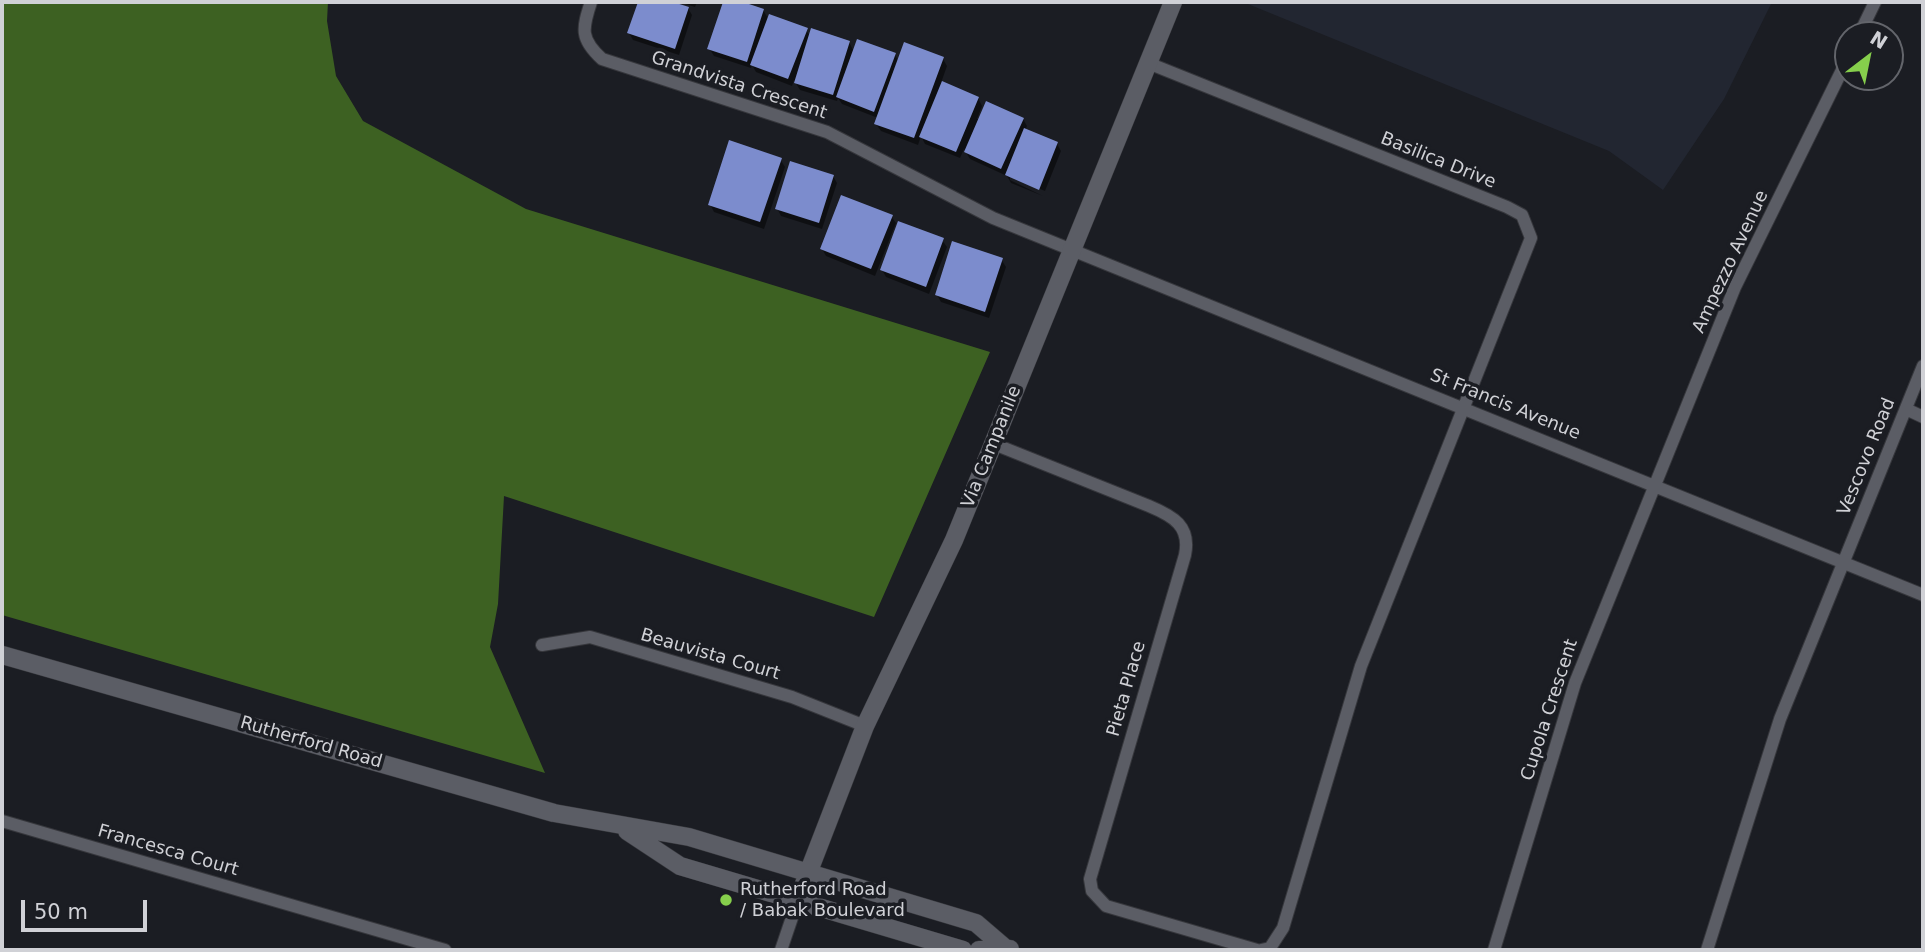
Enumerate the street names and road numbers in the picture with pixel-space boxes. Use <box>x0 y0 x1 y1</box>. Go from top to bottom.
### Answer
street label: Grandvista Crescent <box>648 47 830 125</box>
street label: Basilica Drive <box>1377 128 1499 194</box>
street label: Ampezzo Avenue <box>1688 187 1774 337</box>
street label: St Francis Avenue <box>1427 365 1583 445</box>
street label: Via Campanile <box>958 383 1026 511</box>
street label: Vescovo Road <box>1834 395 1900 519</box>
street label: Beauvista Court <box>638 625 782 685</box>
street label: Cupola Crescent <box>1517 636 1583 784</box>
street label: Pieta Place <box>1103 639 1151 739</box>
street label: Rutherford Road <box>237 712 385 774</box>
street label: Francesca Court <box>95 821 241 881</box>

